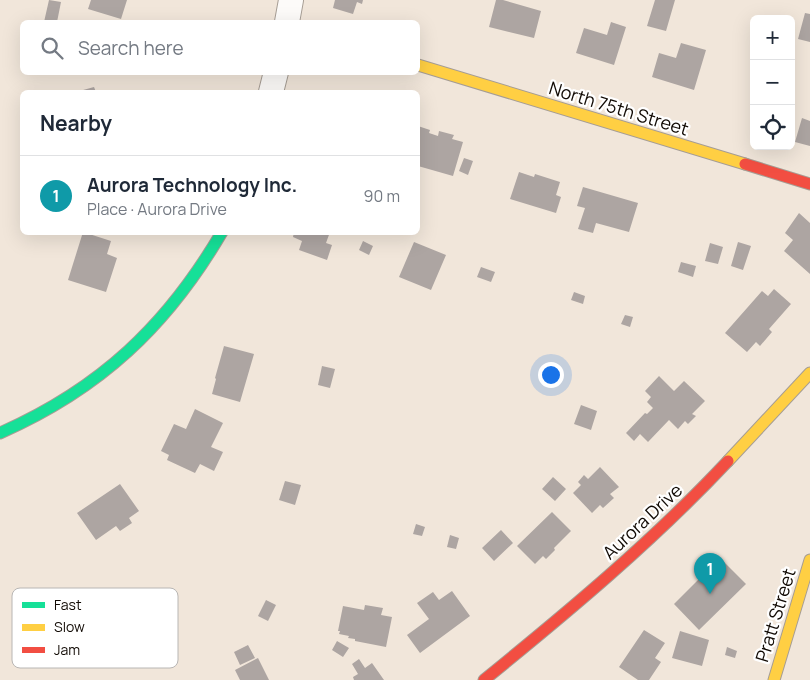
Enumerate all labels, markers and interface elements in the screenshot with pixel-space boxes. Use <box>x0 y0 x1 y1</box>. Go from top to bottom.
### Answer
map controls <box>750 15 795 150</box>
button: + <box>750 15 795 60</box>
search box <box>20 20 420 75</box>
icon: search <box>38 34 66 62</box>
text: Search here <box>78 35 184 61</box>
button: − <box>750 60 795 105</box>
street label: North 75th Street <box>546 75 692 141</box>
button: locate <box>750 105 795 150</box>
text: Nearby <box>40 109 112 137</box>
text: Aurora Technology Inc. <box>87 172 297 198</box>
text: 1 <box>52 185 60 207</box>
text: 90 m <box>364 185 400 207</box>
text: Place · Aurora Drive <box>87 198 227 220</box>
your location <box>538 362 564 388</box>
street label: Aurora Drive <box>597 478 687 564</box>
pin: 1 <box>694 553 726 594</box>
street label: Pratt Street <box>749 565 801 665</box>
legend <box>12 588 178 668</box>
text: Fast <box>54 595 82 614</box>
text: Slow <box>54 617 85 636</box>
text: Jam <box>54 640 80 659</box>

